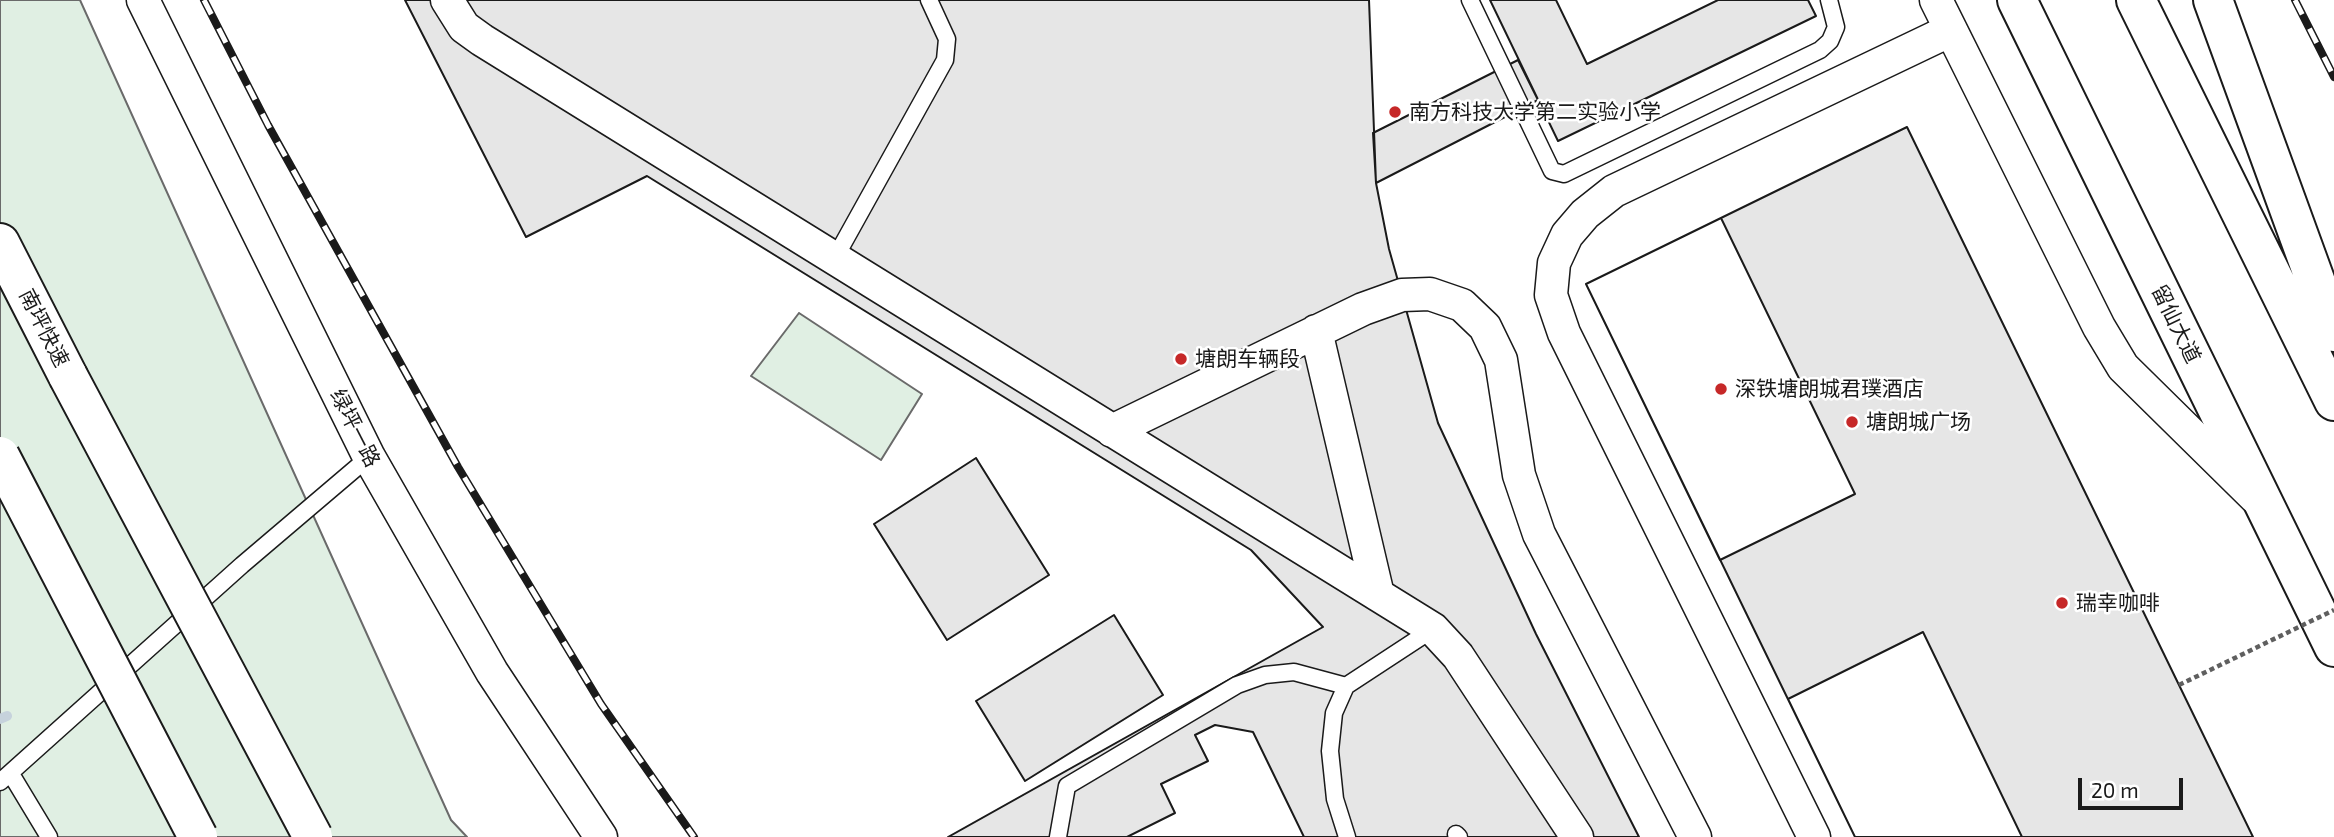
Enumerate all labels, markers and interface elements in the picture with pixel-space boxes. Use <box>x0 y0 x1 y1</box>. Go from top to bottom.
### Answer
place label: 南方科技大学第二实验小学 <box>1409 99 1661 125</box>
marker: 南方科技大学第二实验小学 <box>1387 104 1403 120</box>
street label: 留仙大道 <box>2146 281 2206 367</box>
street label: 南坪快速 <box>14 285 74 371</box>
place label: 塘朗车辆段 <box>1195 346 1300 372</box>
marker: 塘朗车辆段 <box>1173 351 1189 367</box>
place label: 深铁塘朗城君璞酒店 <box>1735 376 1924 402</box>
marker: 深铁塘朗城君璞酒店 <box>1713 381 1729 397</box>
street label: 绿坪一路 <box>325 385 385 471</box>
place label: 塘朗城广场 <box>1866 409 1971 435</box>
marker: 塘朗城广场 <box>1844 414 1860 430</box>
place label: 瑞幸咖啡 <box>2076 590 2160 616</box>
marker: 瑞幸咖啡 <box>2054 595 2070 611</box>
scale bar <box>2082 764 2187 808</box>
text: 20 m <box>2091 777 2139 802</box>

